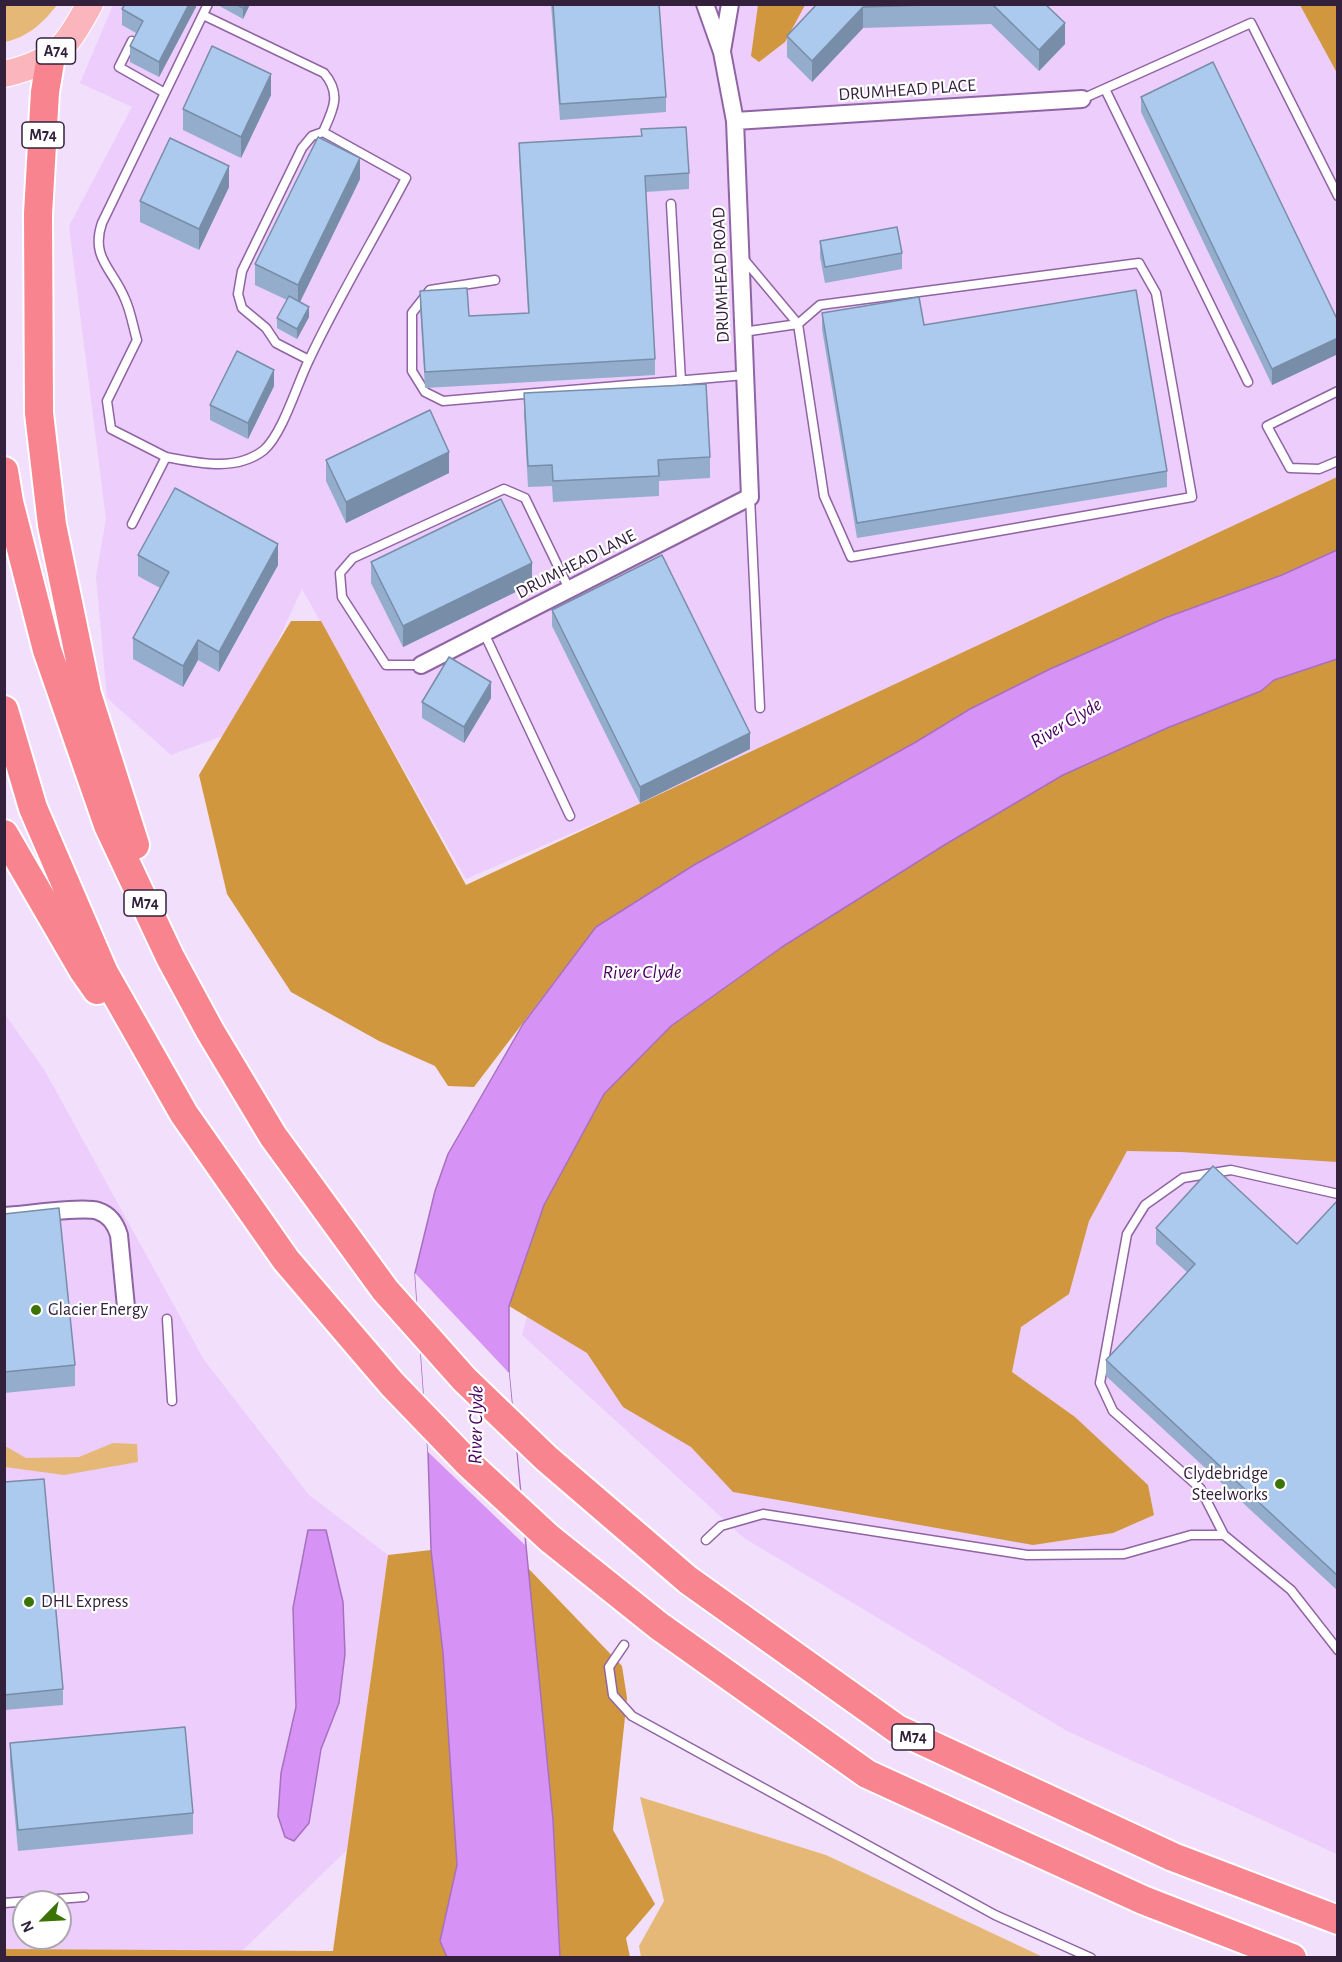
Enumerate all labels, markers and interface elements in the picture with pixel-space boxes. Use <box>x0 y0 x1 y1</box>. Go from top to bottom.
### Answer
road number: A74 <box>36 38 76 64</box>
street label: DRUMHEAD PLACE <box>838 74 976 106</box>
road number: M74 <box>22 122 64 148</box>
street label: DRUMHEAD ROAD <box>708 207 734 343</box>
street label: DRUMHEAD LANE <box>512 525 640 603</box>
water label: River Clyde <box>1026 692 1106 754</box>
road number: M74 <box>124 890 166 916</box>
water label: River Clyde <box>603 960 681 984</box>
place label: Glacier Energy <box>48 1299 148 1321</box>
marker: Glacier Energy <box>29 1303 43 1317</box>
water label: River Clyde <box>463 1385 489 1465</box>
place label: Clydebridge Steelworks <box>1184 1463 1268 1506</box>
marker: Clydebridge Steelworks <box>1273 1477 1287 1491</box>
place label: DHL Express <box>41 1591 128 1613</box>
marker: DHL Express <box>22 1595 36 1609</box>
road number: M74 <box>892 1724 934 1750</box>
north arrow <box>12 1890 72 1950</box>
text: N <box>18 1918 37 1935</box>

